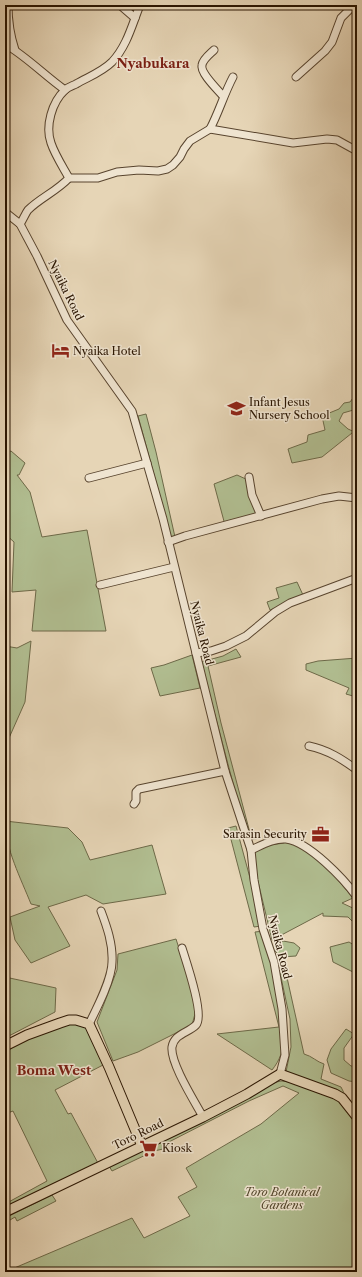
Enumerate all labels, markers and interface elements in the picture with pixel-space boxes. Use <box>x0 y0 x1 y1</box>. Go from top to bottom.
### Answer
district label: Nyabukara <box>116 55 190 71</box>
street label: Nyaika Road <box>45 257 87 323</box>
hotel icon: Nyaika Hotel <box>50 341 70 361</box>
place label: Nyaika Hotel <box>73 344 141 358</box>
place label: Infant Jesus Nursery School <box>249 395 330 422</box>
school or university icon: Infant Jesus Nursery School <box>226 398 246 418</box>
street label: Nyaika Road <box>187 599 217 667</box>
office icon: Sarasin Security <box>310 824 330 844</box>
place label: Sarasin Security <box>223 827 308 841</box>
street label: Nyaika Road <box>265 913 295 981</box>
district label: Boma West <box>17 1062 92 1078</box>
street label: Toro Road <box>110 1115 166 1152</box>
supermarket icon: Kiosk <box>139 1138 159 1158</box>
place label: Kiosk <box>162 1141 192 1155</box>
park label: Toro Botanical Gardens <box>244 1185 321 1212</box>

